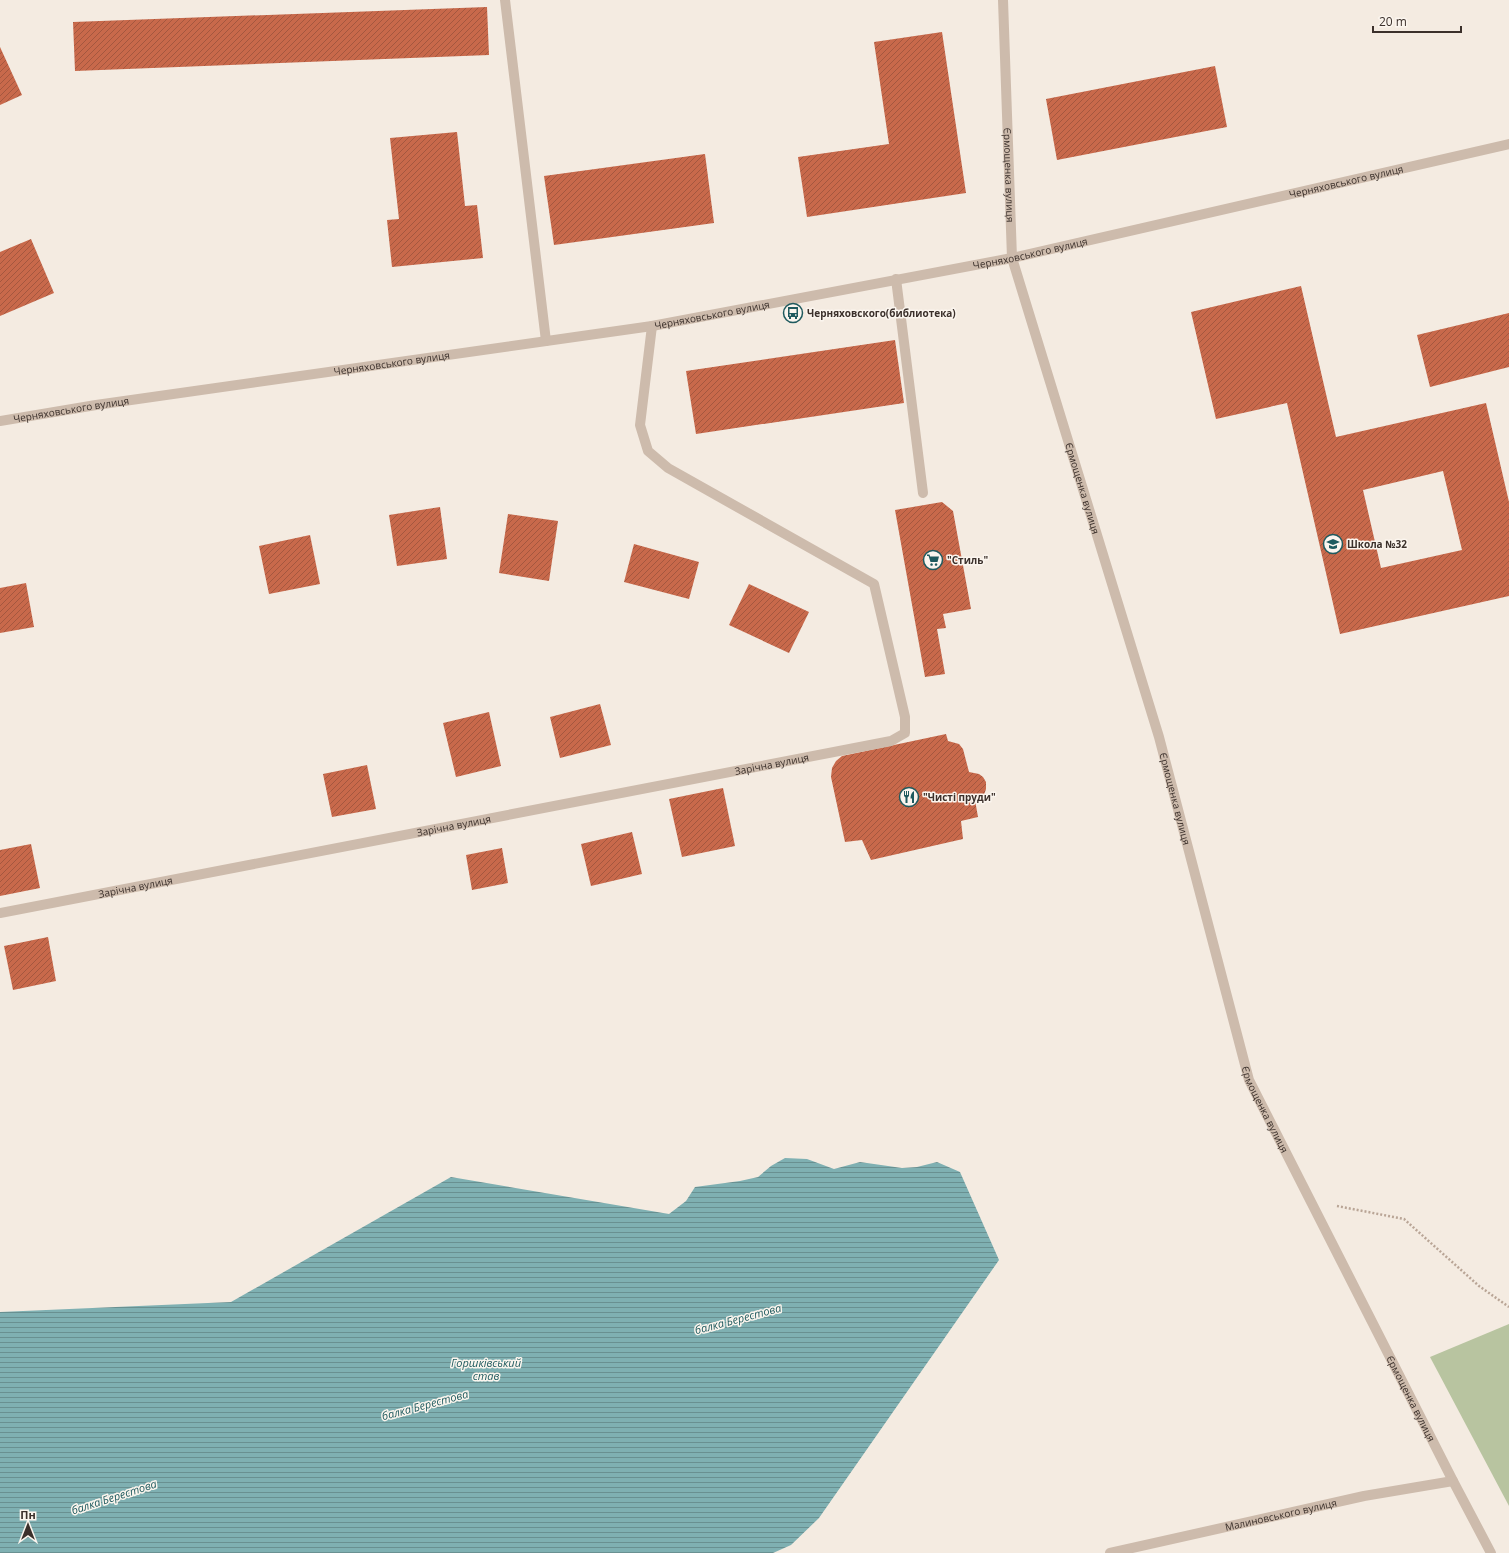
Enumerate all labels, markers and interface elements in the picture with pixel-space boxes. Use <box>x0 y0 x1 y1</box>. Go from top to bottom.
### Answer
scale bar <box>1373 8 1461 34</box>
text: 20 m <box>1379 13 1407 30</box>
street label: Єрмощенка вулиця <box>1000 127 1018 223</box>
street label: Черняховського вулиця <box>1287 161 1405 201</box>
street label: Черняховського вулиця <box>972 234 1089 272</box>
street label: Черняховського вулиця <box>653 297 771 332</box>
bus stop icon: Черняховского(библиотека) <box>782 302 804 324</box>
place label: Черняховского(библиотека) <box>807 306 956 320</box>
street label: Черняховського вулиця <box>333 348 451 378</box>
street label: Черняховського вулиця <box>12 393 130 426</box>
street label: Єрмощенка вулиця <box>1062 441 1103 536</box>
school or university icon: Школа №32 <box>1322 533 1344 555</box>
place label: Школа №32 <box>1347 537 1407 551</box>
supermarket icon: "Стиль" <box>922 549 944 571</box>
place label: "Стиль" <box>947 553 988 567</box>
street label: Зарічна вулиця <box>733 750 810 778</box>
street label: Єрмощенка вулиця <box>1156 751 1194 846</box>
restaurant icon: "Чисті пруди" <box>898 786 920 808</box>
place label: "Чисті пруди" <box>923 790 996 804</box>
street label: Зарічна вулиця <box>415 811 492 839</box>
street label: Зарічна вулиця <box>97 873 174 901</box>
street label: Єрмощенка вулиця <box>1239 1064 1292 1155</box>
water label: балка Берестова <box>693 1300 783 1337</box>
street label: Єрмощенка вулиця <box>1383 1353 1439 1444</box>
water label: Горшківський став <box>451 1355 522 1383</box>
water label: балка Берестова <box>380 1386 470 1423</box>
water label: балка Берестова <box>69 1476 158 1517</box>
street label: Малиновського вулиця <box>1223 1495 1338 1534</box>
north arrow <box>8 1505 48 1545</box>
text: Пн <box>20 1507 36 1522</box>

